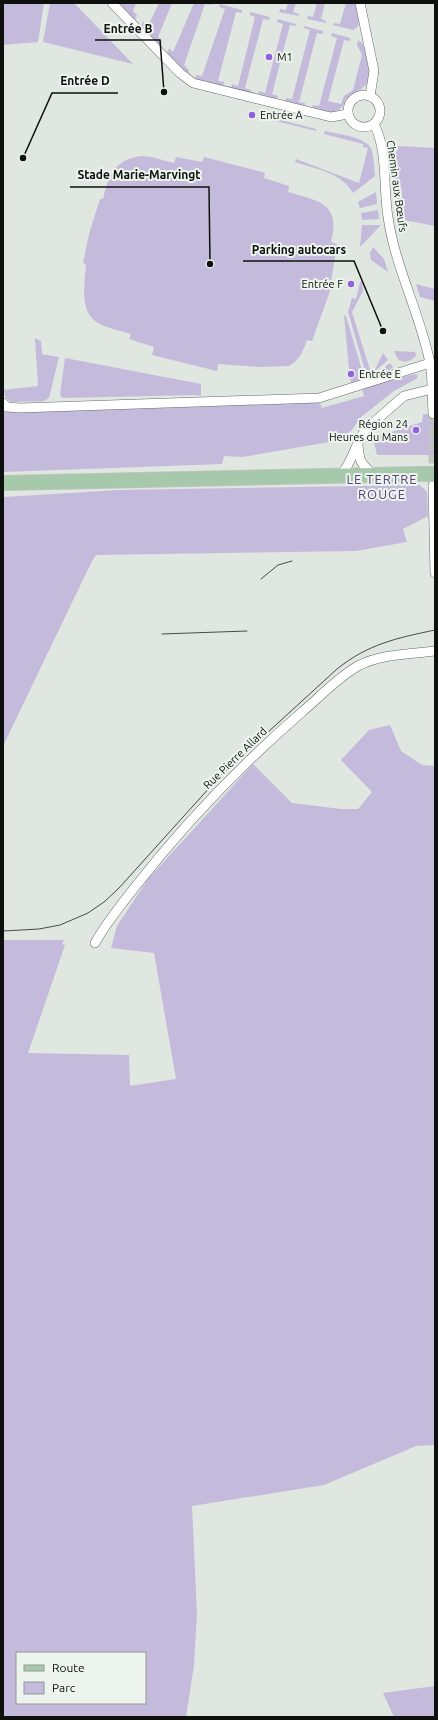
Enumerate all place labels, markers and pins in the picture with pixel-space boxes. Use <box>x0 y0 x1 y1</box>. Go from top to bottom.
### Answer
callout: Entrée B <box>95 16 160 40</box>
place label: M1 <box>277 51 293 63</box>
marker: M1 <box>264 52 274 62</box>
callout: Entrée D <box>52 69 118 93</box>
place label: Entrée A <box>260 109 304 121</box>
marker: Entrée A <box>247 110 257 120</box>
callout: Stade Marie-Marvingt <box>70 163 209 187</box>
callout: Parking autocars <box>243 237 354 261</box>
place label: Entrée F <box>302 278 343 290</box>
marker: Entrée F <box>346 279 356 289</box>
place label: Entrée E <box>359 368 401 380</box>
marker: Entrée E <box>346 369 356 379</box>
place label: Région 24 Heures du Mans <box>329 418 408 443</box>
marker: Région 24 Heures du Mans <box>411 425 421 435</box>

